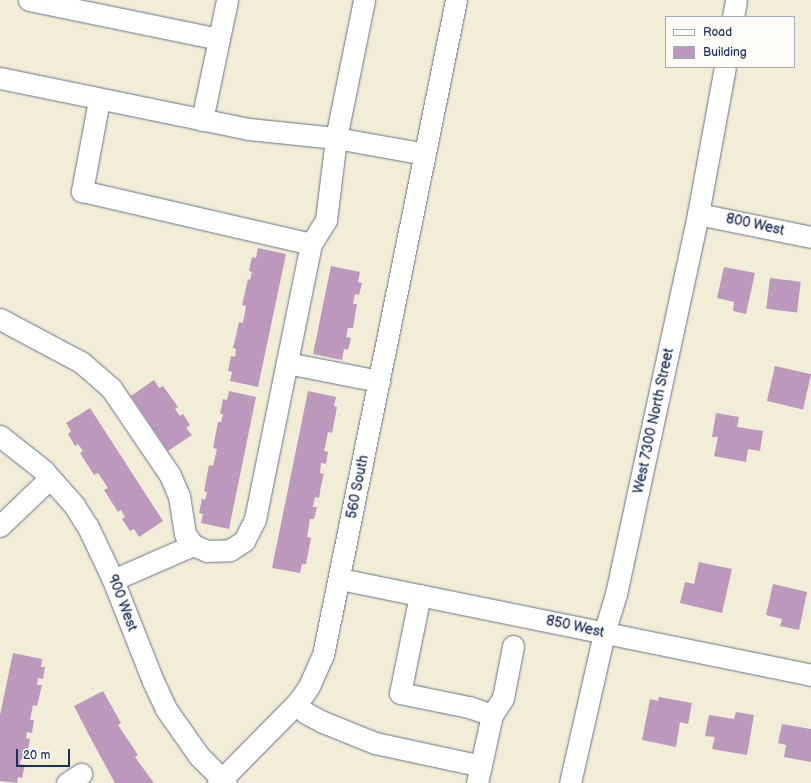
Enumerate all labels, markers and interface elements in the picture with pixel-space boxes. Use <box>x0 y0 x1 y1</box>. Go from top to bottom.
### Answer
legend <box>665 16 795 68</box>
text: Road <box>703 25 732 40</box>
text: Building <box>703 45 747 60</box>
street label: 800 West <box>724 211 786 239</box>
street label: West 7300 North Street <box>630 346 678 496</box>
street label: 560 South <box>344 454 372 520</box>
street label: 900 West <box>103 572 141 634</box>
street label: 850 West <box>544 613 606 641</box>
scale bar <box>18 741 72 767</box>
text: 20 m <box>23 748 50 763</box>

